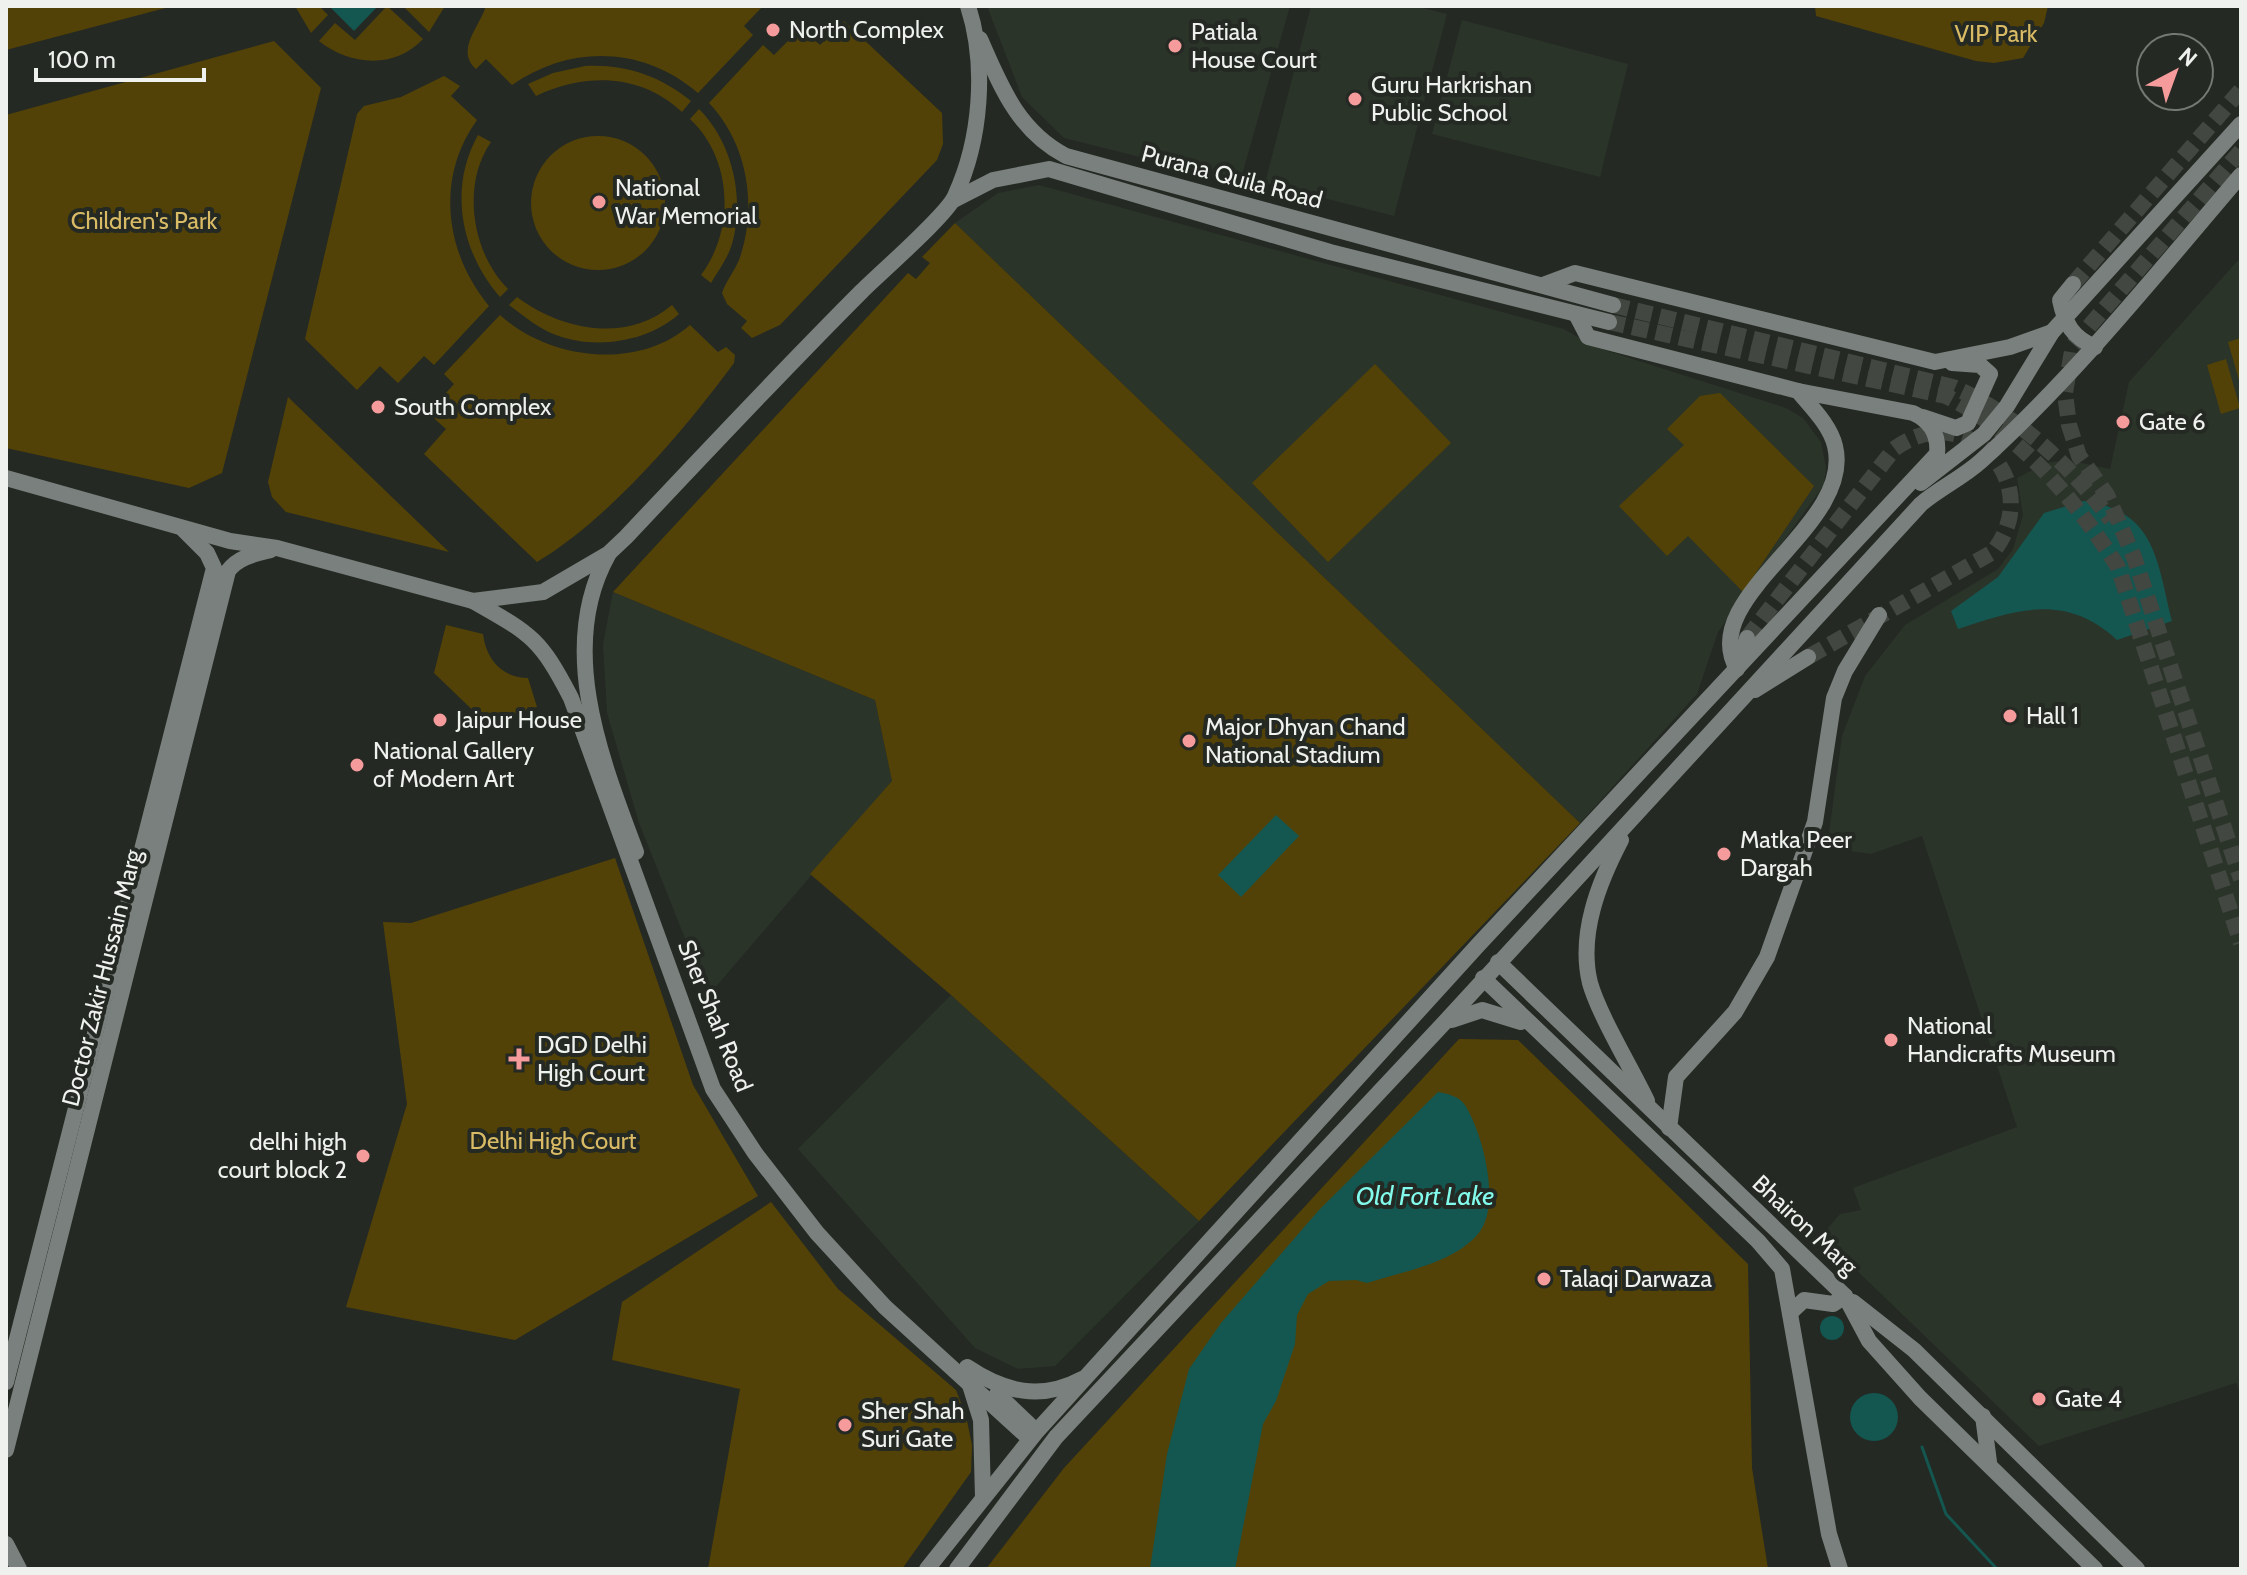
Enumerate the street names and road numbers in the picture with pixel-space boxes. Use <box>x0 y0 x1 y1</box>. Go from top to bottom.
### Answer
street label: Purana Quila Road <box>1138 138 1326 215</box>
street label: Doctor Zakir Hussain Marg <box>56 845 148 1109</box>
street label: Sher Shah Road <box>672 936 759 1096</box>
street label: Bhairon Marg <box>1747 1169 1865 1281</box>

